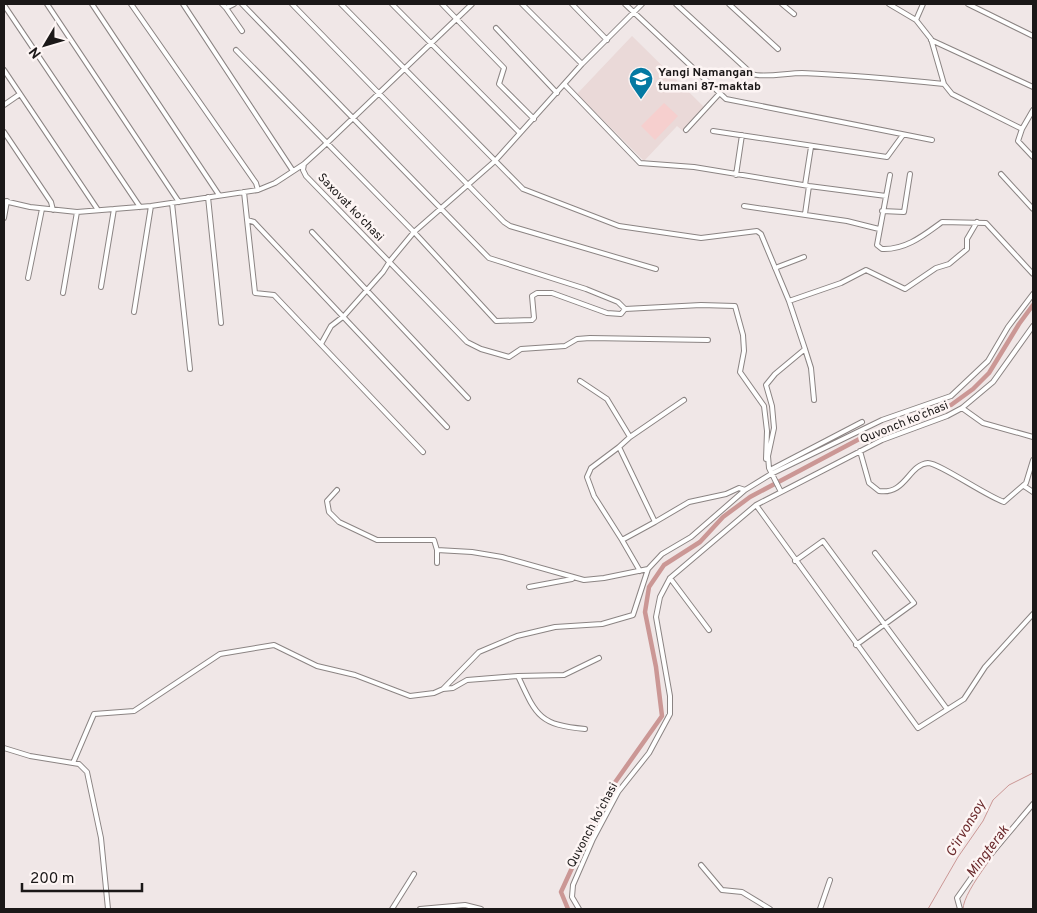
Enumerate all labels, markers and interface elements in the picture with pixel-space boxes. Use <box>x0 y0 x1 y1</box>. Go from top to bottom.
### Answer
north arrow <box>20 20 70 70</box>
text: N <box>26 43 46 61</box>
place label: Yangi Namangan tumani 87-maktab <box>658 65 761 95</box>
school or university icon: Yangi Namangan tumani 87-maktab <box>628 66 654 100</box>
street label: Saxovat koʻchasi <box>314 170 387 245</box>
street label: Quvonch koʻchasi <box>858 398 951 448</box>
street label: Quvonch koʻchasi <box>564 780 622 871</box>
water label: G‘irvonsoy <box>943 797 990 860</box>
water label: Mingterak <box>963 822 1014 881</box>
scale bar <box>22 860 142 892</box>
text: 200 m <box>30 870 75 889</box>

